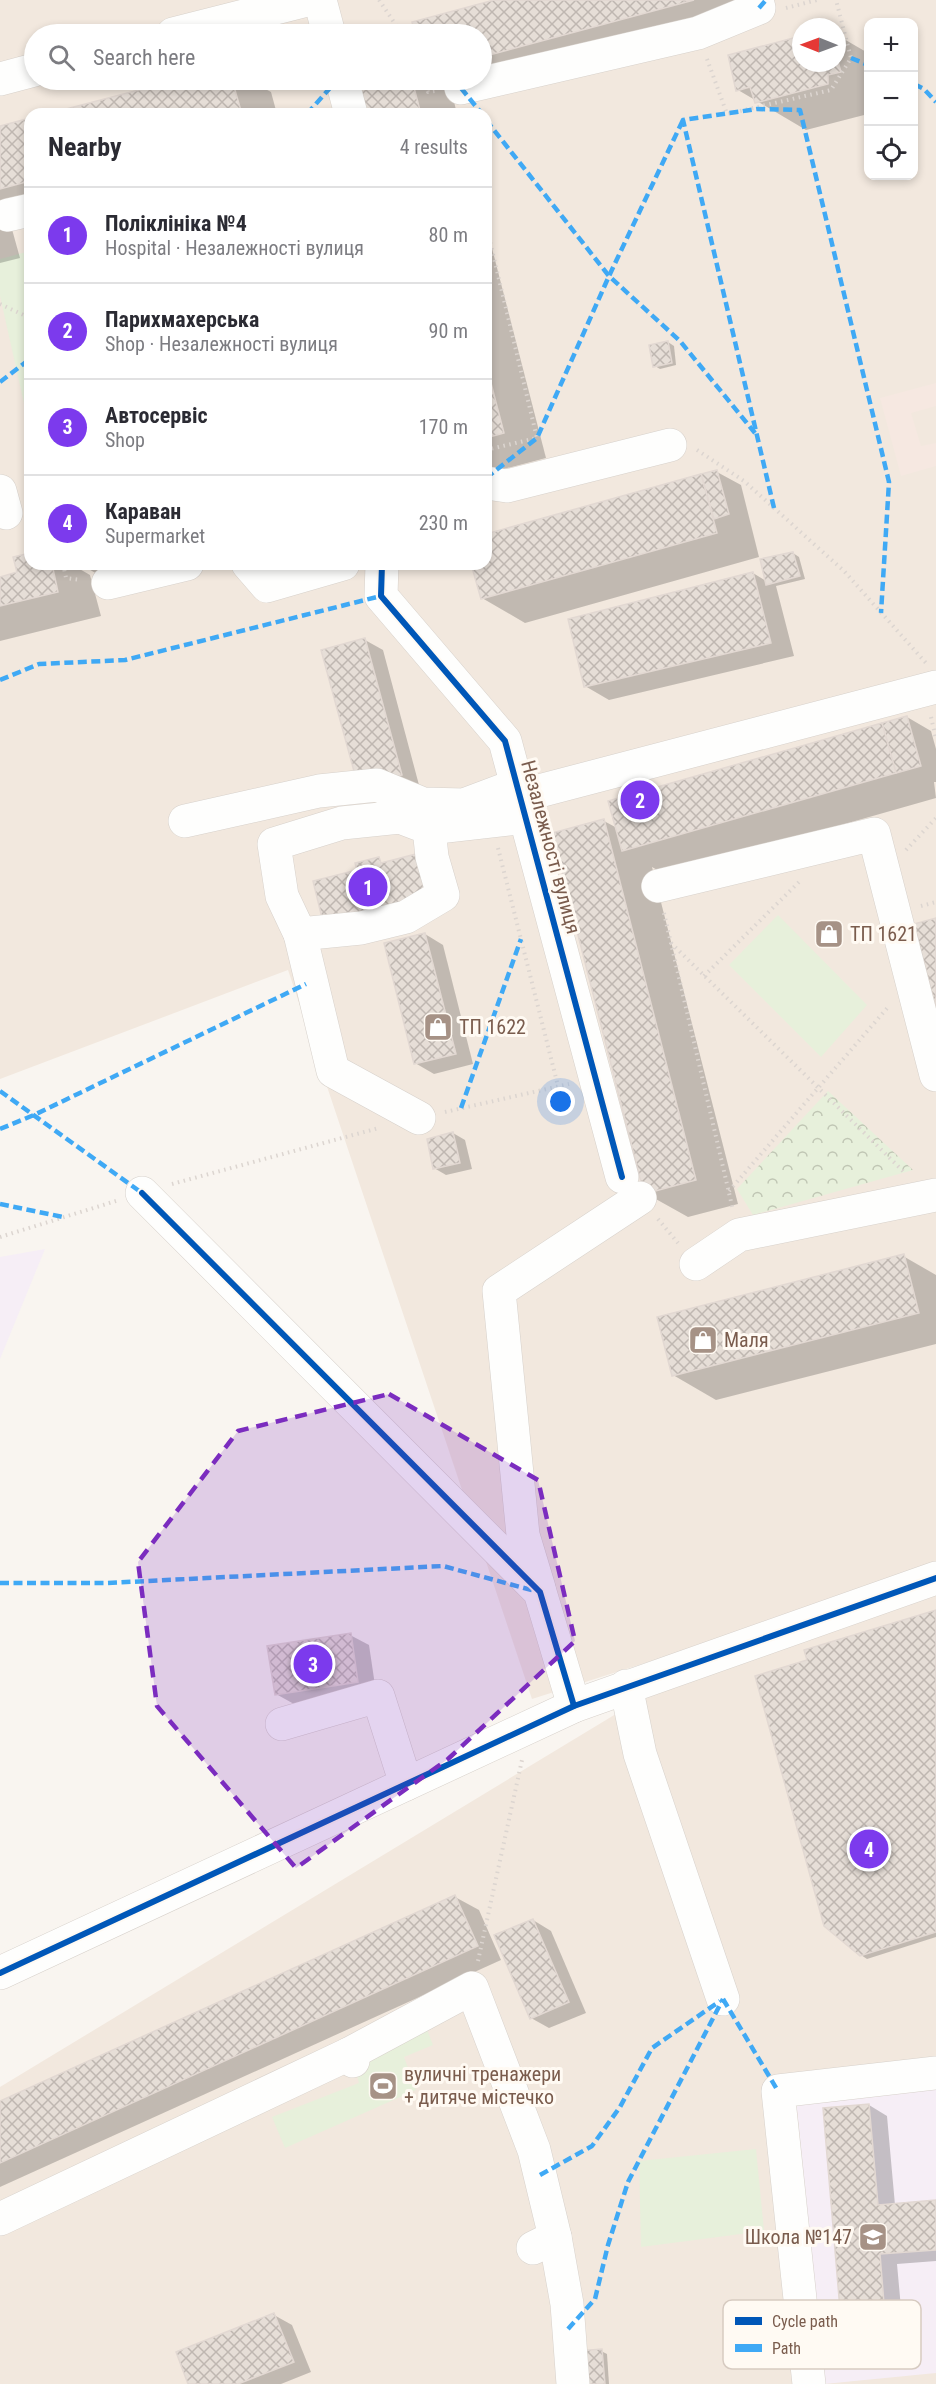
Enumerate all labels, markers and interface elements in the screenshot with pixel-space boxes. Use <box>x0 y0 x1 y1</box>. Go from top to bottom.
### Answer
north arrow <box>792 18 846 72</box>
map controls <box>864 18 918 180</box>
button: + <box>864 18 918 72</box>
search box <box>24 24 492 90</box>
icon: search <box>45 41 78 74</box>
text: Search here <box>93 45 195 70</box>
button: − <box>864 72 918 126</box>
button: locate <box>864 126 918 180</box>
text: Nearby <box>48 132 122 162</box>
text: 4 results <box>400 135 468 159</box>
text: Поліклініка №4 <box>105 211 247 236</box>
text: 1 <box>62 223 73 247</box>
text: 80 m <box>429 223 468 247</box>
text: Hospital · Незалежності вулиця <box>105 236 364 260</box>
text: Парихмахерська <box>105 307 259 332</box>
text: 2 <box>62 319 73 343</box>
text: 90 m <box>429 319 468 343</box>
text: Shop · Незалежності вулиця <box>105 332 338 356</box>
text: Автосервіс <box>105 403 208 428</box>
text: 3 <box>62 415 73 439</box>
text: 170 m <box>419 415 468 439</box>
text: Shop <box>105 428 145 452</box>
text: Караван <box>105 499 181 524</box>
text: 4 <box>62 511 73 535</box>
text: 230 m <box>419 511 468 535</box>
text: Supermarket <box>105 524 205 548</box>
street label: Незалежності вулиця <box>516 758 586 936</box>
pin: 2 <box>620 778 660 822</box>
pin: 1 <box>348 864 388 910</box>
shop icon: ТП 1621 <box>813 918 845 950</box>
place label: ТП 1621 <box>850 922 917 946</box>
shop icon: ТП 1622 <box>422 1011 454 1043</box>
place label: ТП 1622 <box>459 1015 526 1039</box>
your location <box>546 1087 575 1116</box>
shop icon: Маля <box>687 1324 719 1356</box>
place label: Маля <box>724 1328 769 1352</box>
pin: 3 <box>294 1642 332 1686</box>
pin: 4 <box>850 1826 888 1872</box>
place label: вуличні тренажери + дитяче містечко <box>404 2062 561 2109</box>
sports icon: вуличні тренажери + дитяче містечко <box>367 2070 399 2102</box>
school or university icon: Школа №147 <box>857 2221 889 2253</box>
place label: Школа №147 <box>745 2225 852 2249</box>
legend <box>723 2300 921 2369</box>
text: Cycle path <box>772 2312 838 2331</box>
text: Path <box>772 2339 801 2358</box>

